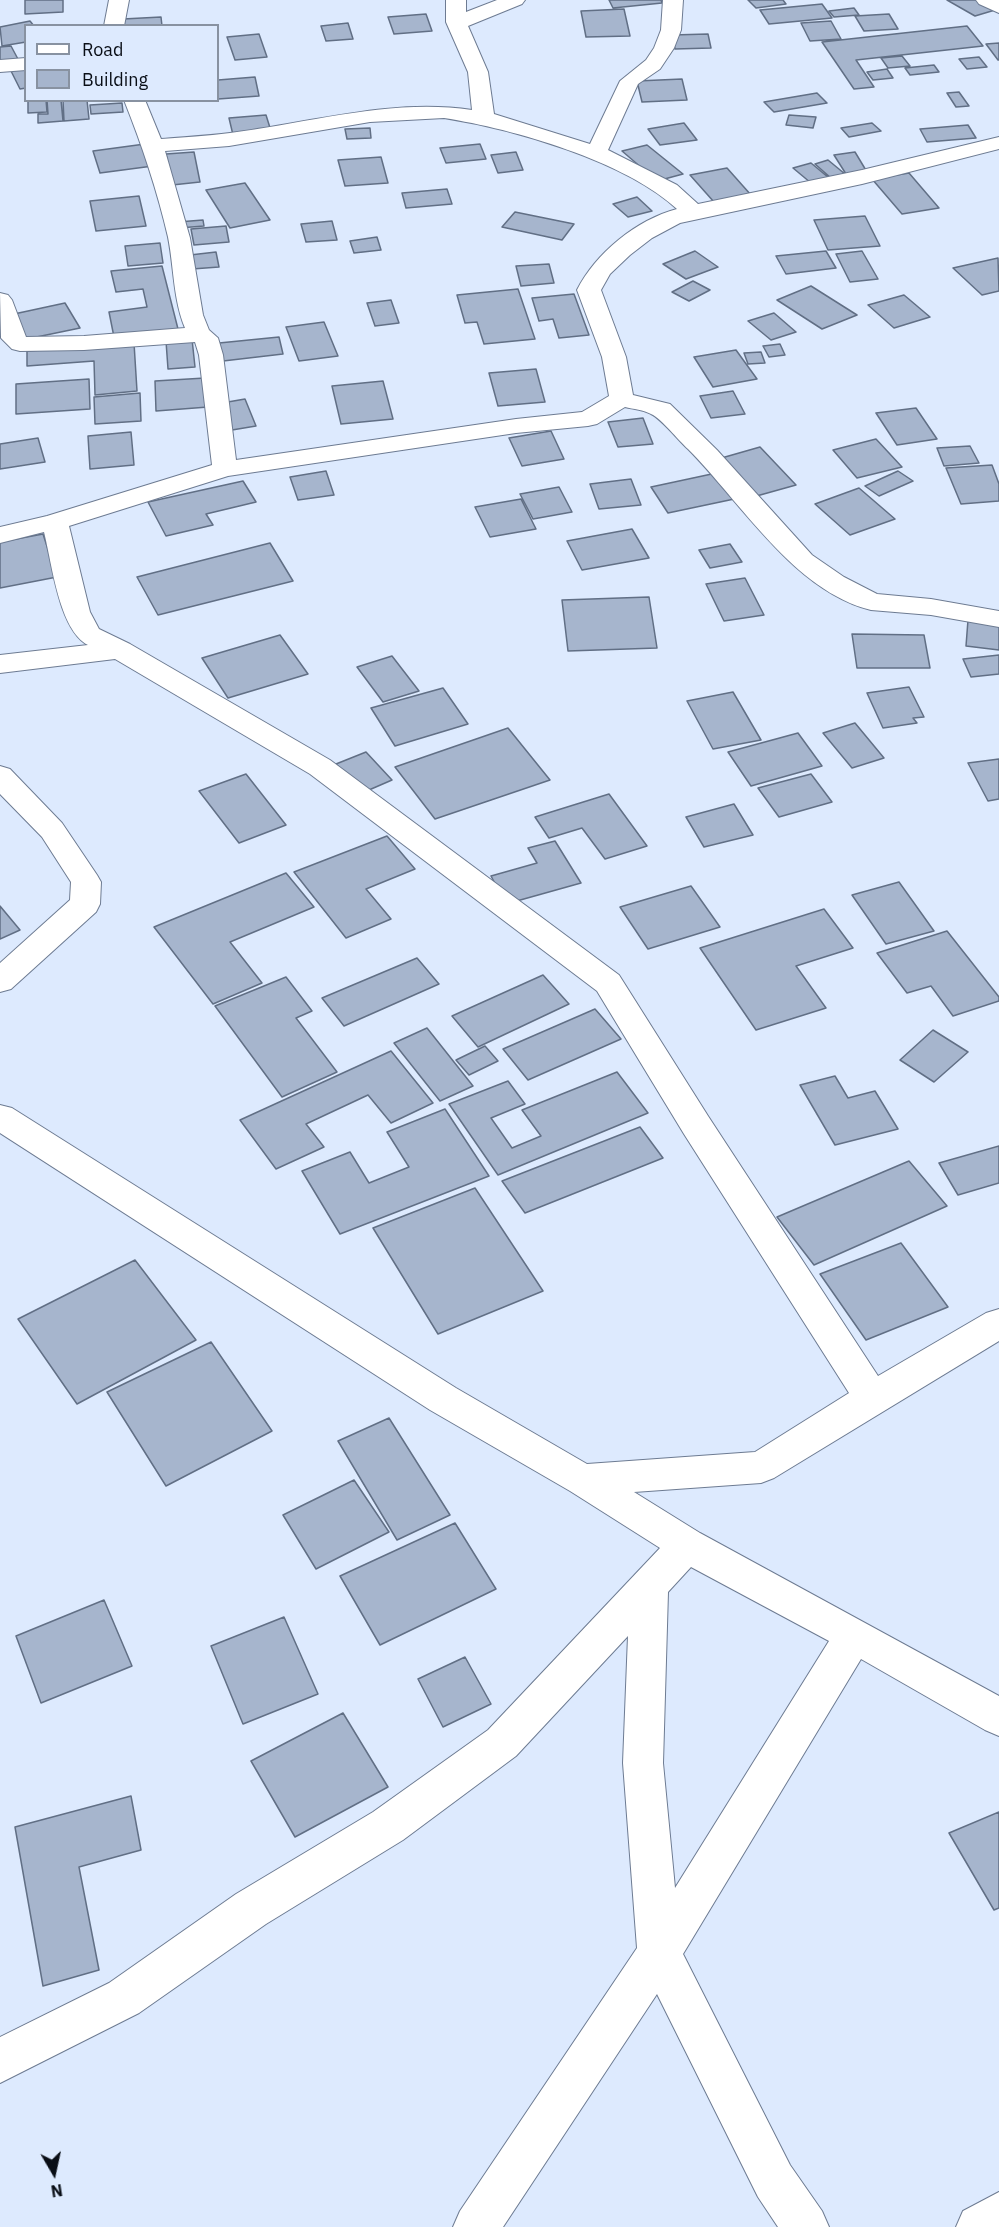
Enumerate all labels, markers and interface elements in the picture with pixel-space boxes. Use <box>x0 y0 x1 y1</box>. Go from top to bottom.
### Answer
legend <box>24 24 219 102</box>
text: Road <box>82 38 123 61</box>
text: Building <box>82 68 148 91</box>
north arrow <box>24 2143 84 2203</box>
text: N <box>50 2180 64 2202</box>

